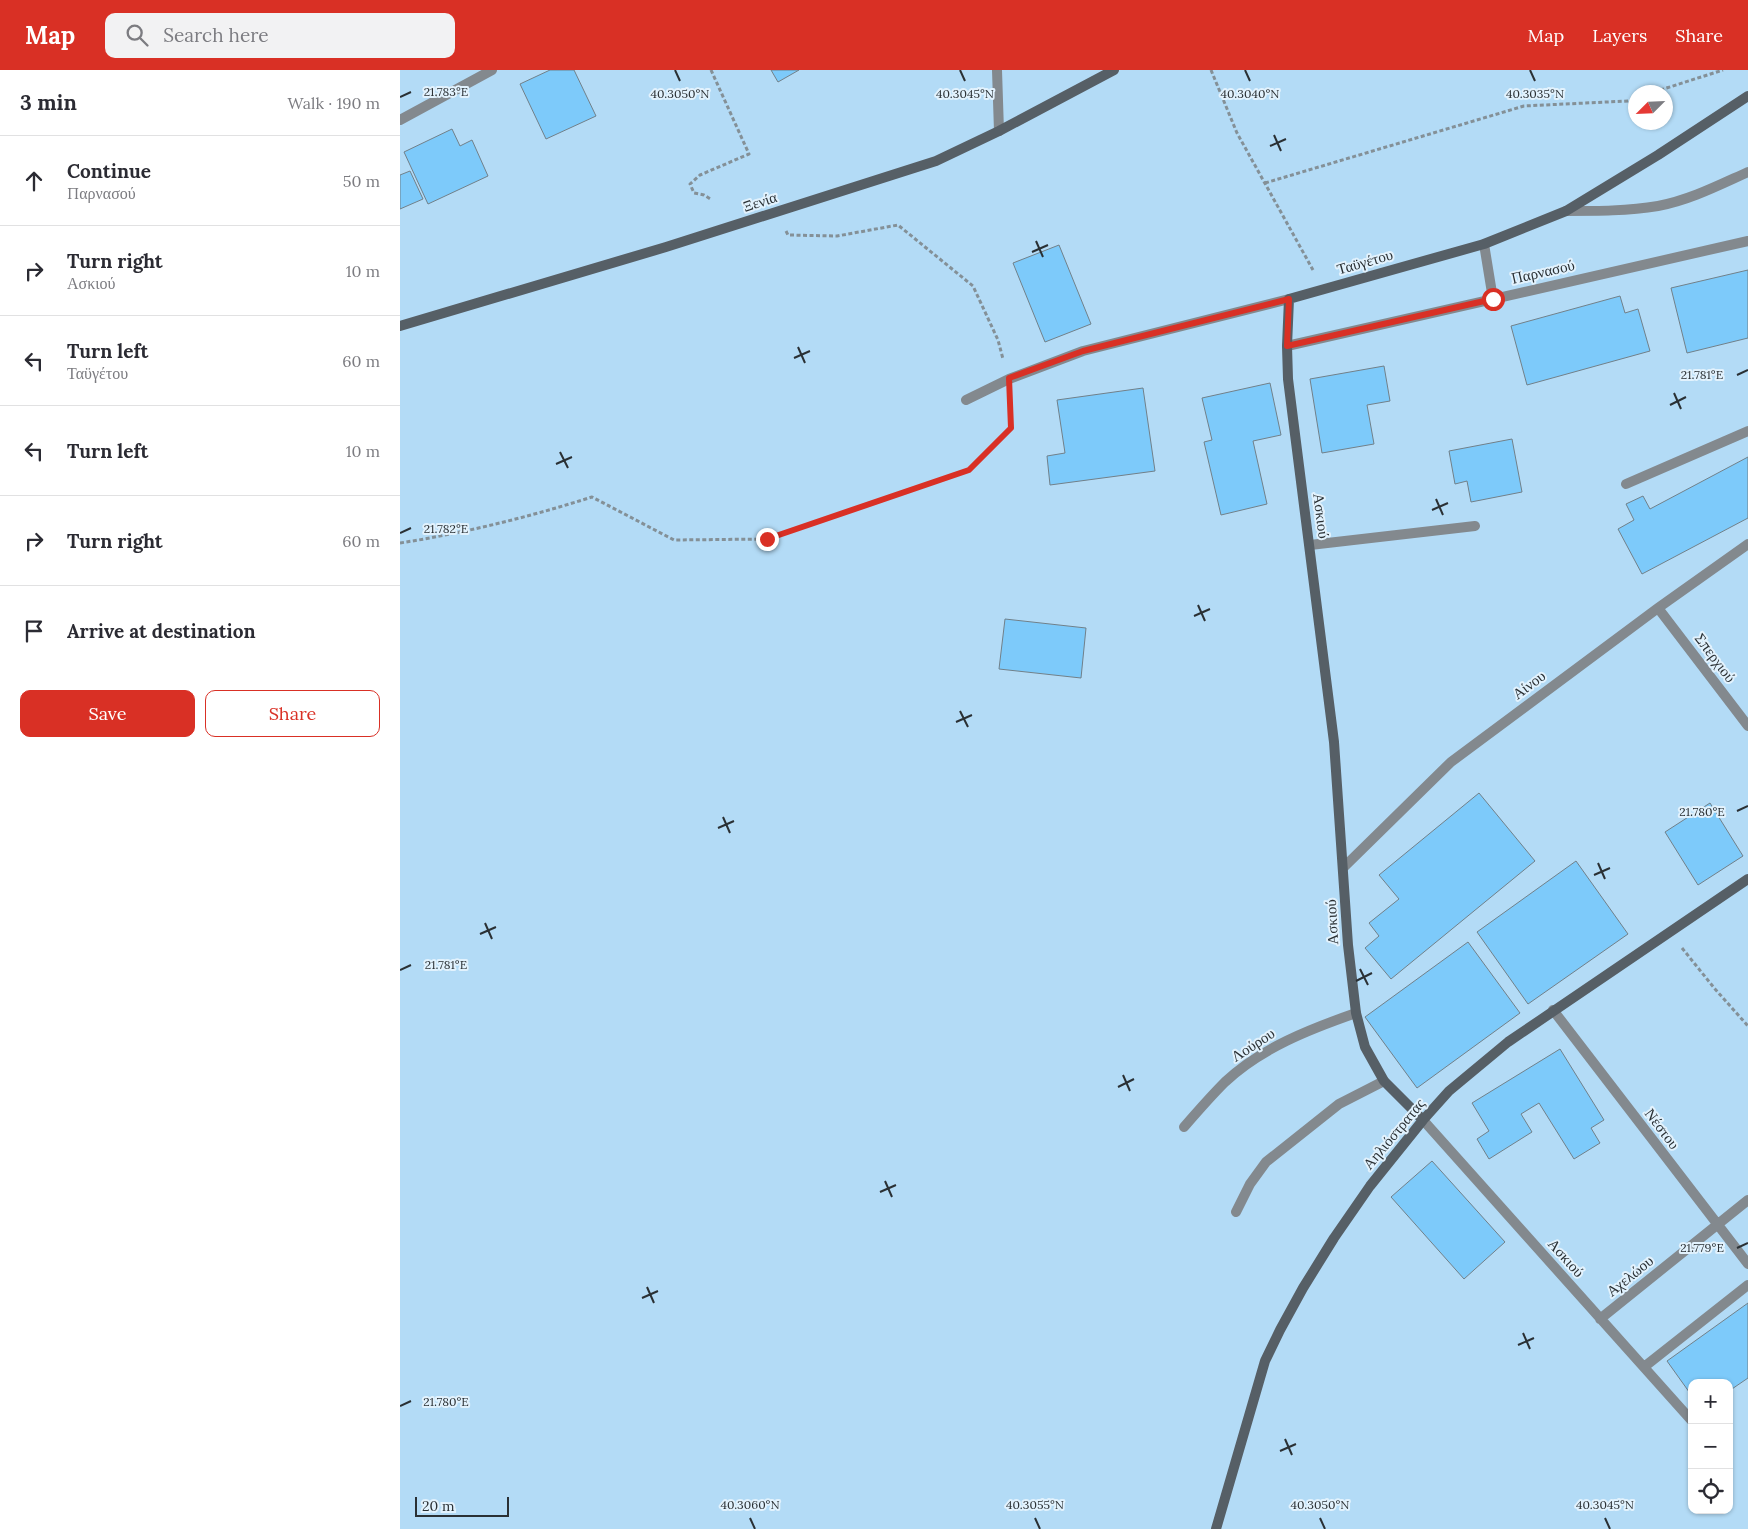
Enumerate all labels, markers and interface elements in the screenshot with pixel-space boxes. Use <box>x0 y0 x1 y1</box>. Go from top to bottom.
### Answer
search box <box>105 13 455 58</box>
text: Map <box>25 20 75 51</box>
icon: search <box>123 21 151 49</box>
text: Search here <box>163 23 269 47</box>
text: Map <box>1528 24 1564 47</box>
text: Layers <box>1592 24 1647 47</box>
text: Share <box>1675 24 1723 47</box>
text: 21.783°E <box>424 84 468 99</box>
north arrow <box>1628 85 1673 130</box>
text: 40.3050°N <box>651 86 709 101</box>
text: 40.3045°N <box>936 86 994 101</box>
text: 40.3040°N <box>1221 86 1279 101</box>
text: 40.3035°N <box>1506 86 1564 101</box>
text: 3 min <box>20 89 77 116</box>
text: Walk · 190 m <box>288 93 380 113</box>
text: Continue <box>67 159 151 183</box>
icon: ahead <box>20 167 48 195</box>
text: 50 m <box>343 171 380 191</box>
text: Παρνασού <box>67 183 136 203</box>
street label: Ξενία <box>740 187 779 216</box>
street label: Ταϋγέτου <box>1335 244 1395 279</box>
text: Turn right <box>67 249 163 273</box>
street label: Παρνασού <box>1509 255 1576 288</box>
icon: right <box>20 257 48 285</box>
text: 10 m <box>346 261 380 281</box>
text: Ασκιού <box>67 273 115 293</box>
route start <box>1482 288 1505 311</box>
text: Turn left <box>67 339 148 363</box>
icon: left <box>20 347 48 375</box>
text: 60 m <box>342 351 380 371</box>
text: Ταϋγέτου <box>67 363 128 383</box>
text: 21.781°E <box>1681 367 1723 382</box>
icon: left <box>20 437 48 465</box>
text: Turn left <box>67 439 148 463</box>
text: 10 m <box>346 441 380 461</box>
street label: Ασκιού <box>1309 492 1334 540</box>
text: 21.782°E <box>424 521 468 536</box>
icon: right <box>20 527 48 555</box>
route end <box>756 528 779 551</box>
text: Turn right <box>67 529 163 553</box>
text: 60 m <box>342 531 380 551</box>
icon: arrive <box>20 617 48 645</box>
text: Arrive at destination <box>67 619 256 643</box>
street label: Σπερχιού <box>1691 629 1740 686</box>
street label: Αίνου <box>1508 666 1549 703</box>
button: Save <box>20 690 195 737</box>
button: Share <box>205 690 380 737</box>
text: 21.780°E <box>1679 804 1725 819</box>
street label: Ασκιού <box>1321 899 1342 945</box>
text: 21.781°E <box>425 957 467 972</box>
street label: Λούρου <box>1227 1023 1278 1066</box>
street label: Αηλιόστρατας <box>1359 1094 1429 1173</box>
street label: Νέστου <box>1641 1105 1684 1153</box>
street label: Ασκιού <box>1544 1234 1589 1281</box>
text: 21.779°E <box>1680 1240 1724 1255</box>
street label: Αχελώου <box>1602 1251 1657 1300</box>
map controls <box>1688 1379 1733 1514</box>
button: + <box>1688 1379 1733 1424</box>
text: 21.780°E <box>423 1394 469 1409</box>
button: − <box>1688 1424 1733 1469</box>
button: locate <box>1688 1469 1733 1514</box>
scale bar <box>415 1494 509 1517</box>
text: 20 m <box>422 1497 454 1515</box>
text: 40.3060°N <box>720 1497 780 1512</box>
text: 40.3055°N <box>1006 1497 1064 1512</box>
text: 40.3050°N <box>1291 1497 1349 1512</box>
text: 40.3045°N <box>1576 1497 1634 1512</box>

